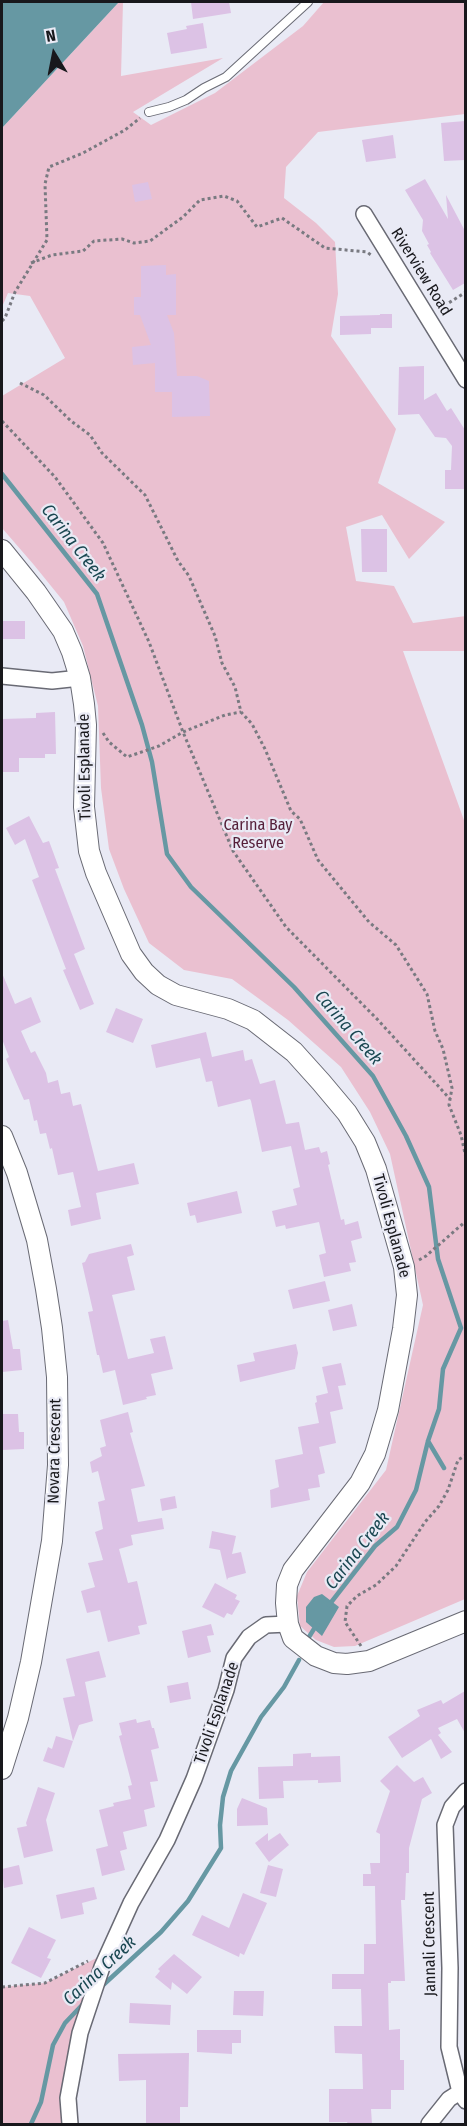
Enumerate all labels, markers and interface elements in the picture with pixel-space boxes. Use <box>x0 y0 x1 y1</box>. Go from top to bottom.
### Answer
north arrow <box>24 24 84 84</box>
text: N <box>44 26 57 46</box>
street label: Riverview Road <box>386 225 456 319</box>
water label: Carina Creek <box>36 500 110 586</box>
street label: Tivoli Esplanade <box>74 714 96 820</box>
park label: Carina Bay Reserve <box>224 816 292 854</box>
water label: Carina Creek <box>310 986 386 1070</box>
street label: Tivoli Esplanade <box>368 1172 414 1280</box>
street label: Novara Crescent <box>44 1398 66 1504</box>
water label: Carina Creek <box>321 1508 395 1594</box>
street label: Tivoli Esplanade <box>191 1660 243 1766</box>
street label: Jannali Crescent <box>419 1892 441 1996</box>
water label: Carina Creek <box>59 1932 141 2010</box>

